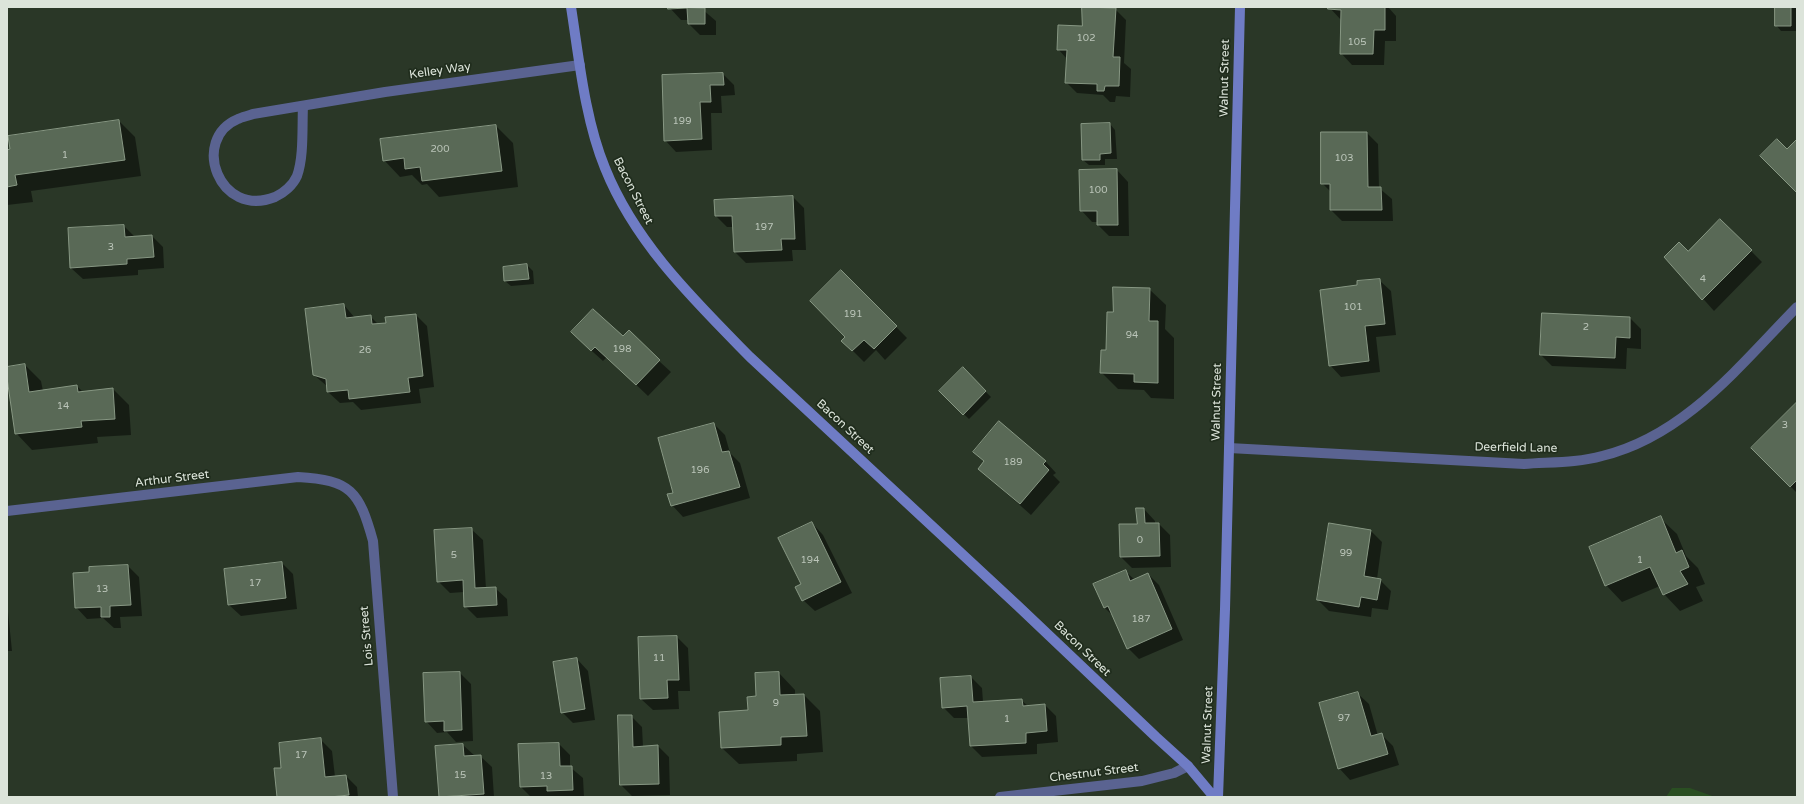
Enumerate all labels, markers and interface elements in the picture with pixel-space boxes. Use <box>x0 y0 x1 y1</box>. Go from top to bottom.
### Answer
house number: 102 <box>1077 32 1095 44</box>
house number: 105 <box>1348 36 1366 48</box>
street label: Walnut Street <box>1217 39 1233 117</box>
street label: Kelley Way <box>408 60 472 82</box>
house number: 199 <box>673 115 691 127</box>
house number: 200 <box>431 143 449 155</box>
house number: 1 <box>62 149 68 161</box>
house number: 103 <box>1335 152 1353 164</box>
street label: Bacon Street <box>610 155 656 227</box>
house number: 100 <box>1089 184 1107 196</box>
house number: 197 <box>755 221 773 233</box>
house number: 3 <box>108 241 114 253</box>
house number: 4 <box>1700 273 1706 285</box>
house number: 101 <box>1344 301 1362 313</box>
house number: 191 <box>844 308 862 320</box>
house number: 2 <box>1583 321 1589 333</box>
house number: 94 <box>1126 329 1138 341</box>
house number: 198 <box>613 343 631 355</box>
house number: 26 <box>359 344 371 356</box>
street label: Walnut Street <box>1209 363 1225 441</box>
street label: Bacon Street <box>813 397 877 457</box>
house number: 14 <box>57 400 69 412</box>
house number: 3 <box>1782 419 1788 431</box>
street label: Deerfield Lane <box>1474 440 1558 456</box>
house number: 189 <box>1004 456 1022 468</box>
house number: 196 <box>691 464 709 476</box>
street label: Arthur Street <box>134 467 210 491</box>
house number: 0 <box>1137 534 1143 546</box>
house number: 99 <box>1340 547 1352 559</box>
house number: 5 <box>451 549 457 561</box>
house number: 194 <box>801 554 819 566</box>
house number: 1 <box>1637 554 1643 566</box>
house number: 17 <box>249 577 261 589</box>
house number: 13 <box>96 583 108 595</box>
street label: Lois Street <box>357 605 377 667</box>
house number: 187 <box>1132 613 1150 625</box>
street label: Bacon Street <box>1051 618 1113 680</box>
house number: 11 <box>653 652 665 664</box>
street label: Walnut Street <box>1199 686 1217 764</box>
house number: 9 <box>773 697 779 709</box>
house number: 97 <box>1338 712 1350 724</box>
house number: 1 <box>1004 713 1010 725</box>
house number: 17 <box>295 749 307 761</box>
street label: Chestnut Street <box>1049 760 1139 786</box>
house number: 15 <box>454 769 466 781</box>
house number: 13 <box>540 770 552 782</box>

